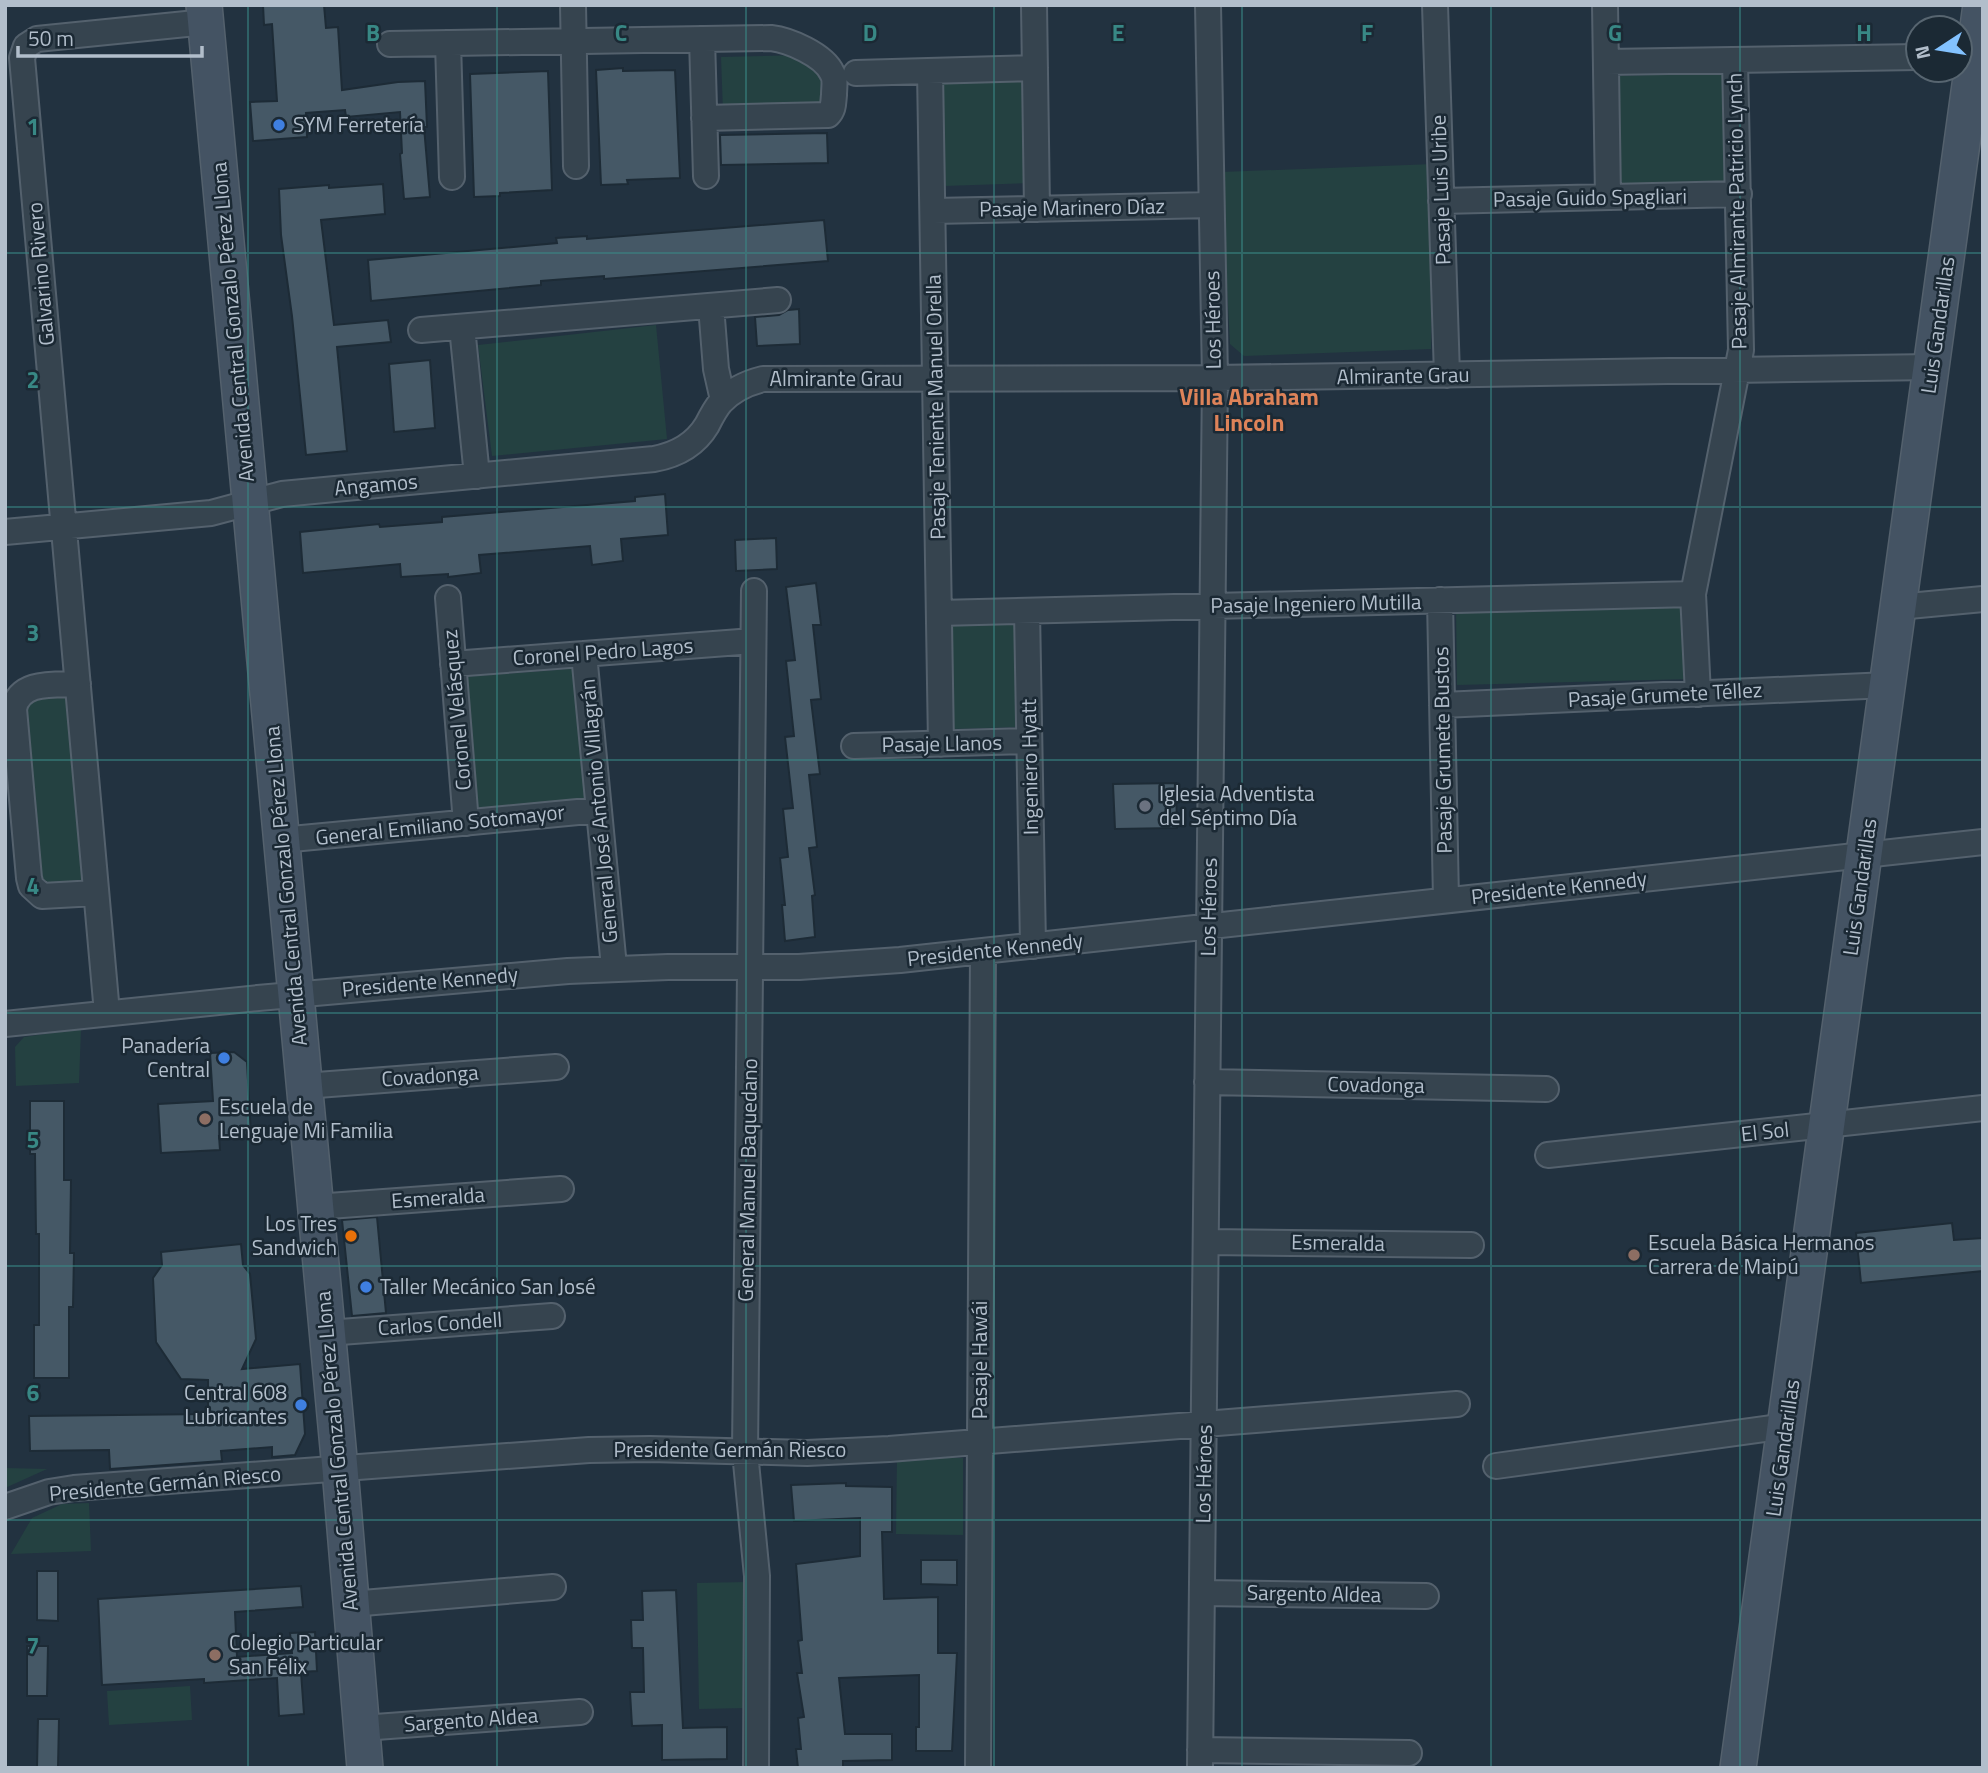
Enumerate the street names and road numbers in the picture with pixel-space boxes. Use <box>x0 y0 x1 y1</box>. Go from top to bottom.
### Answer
street label: Pasaje Almirante Patricio Lynch <box>1718 72 1754 350</box>
street label: Pasaje Luis Uribe <box>1421 114 1459 266</box>
street label: Avenida Central Gonzalo Pérez Llona <box>202 160 262 483</box>
street label: Pasaje Guido Spagliari <box>1493 179 1687 215</box>
street label: Pasaje Marinero Díaz <box>979 189 1165 225</box>
street label: Galvarino Rivero <box>18 201 62 347</box>
street label: Luis Gandarillas <box>1912 254 1962 396</box>
street label: Los Héroes <box>1195 270 1229 370</box>
street label: Pasaje Teniente Manuel Orella <box>917 274 953 540</box>
street label: Almirante Grau <box>1336 358 1470 392</box>
street label: Almirante Grau <box>770 362 903 394</box>
street label: Angamos <box>333 464 419 504</box>
street label: Pasaje Ingeniero Mutilla <box>1210 585 1422 621</box>
street label: Coronel Velásquez <box>433 628 479 792</box>
street label: Coronel Pedro Lagos <box>512 629 694 673</box>
street label: Pasaje Grumete Bustos <box>1424 646 1460 854</box>
street label: Pasaje Grumete Téllez <box>1567 673 1763 715</box>
street label: General José Antonio Villagrán <box>570 677 626 945</box>
street label: Ingeniero Hyatt <box>1012 698 1046 836</box>
street label: Avenida Central Gonzalo Pérez Llona <box>255 724 315 1047</box>
street label: Pasaje Llanos <box>881 726 1003 760</box>
street label: General Emiliano Sotomayor <box>314 795 566 853</box>
street label: Luis Gandarillas <box>1834 816 1884 958</box>
street label: Los Héroes <box>1191 857 1225 957</box>
street label: Presidente Kennedy <box>1469 862 1648 912</box>
street label: Presidente Kennedy <box>905 924 1084 974</box>
street label: Presidente Kennedy <box>341 957 519 1005</box>
street label: Covadonga <box>380 1056 480 1094</box>
street label: General Manuel Baquedano <box>729 1058 765 1302</box>
street label: Covadonga <box>1327 1067 1425 1101</box>
street label: El Sol <box>1739 1113 1791 1149</box>
street label: Esmeralda <box>390 1178 486 1216</box>
street label: Esmeralda <box>1291 1225 1386 1259</box>
street label: Avenida Central Gonzalo Pérez Llona <box>306 1289 366 1612</box>
street label: Pasaje Hawái <box>963 1301 995 1419</box>
street label: Carlos Condell <box>377 1303 503 1343</box>
street label: Luis Gandarillas <box>1757 1377 1807 1519</box>
street label: Los Héroes <box>1186 1424 1220 1524</box>
street label: Presidente Germán Riesco <box>614 1433 846 1465</box>
street label: Presidente Germán Riesco <box>48 1457 282 1509</box>
street label: Sargento Aldea <box>1247 1576 1382 1610</box>
street label: Sargento Aldea <box>403 1698 540 1740</box>

